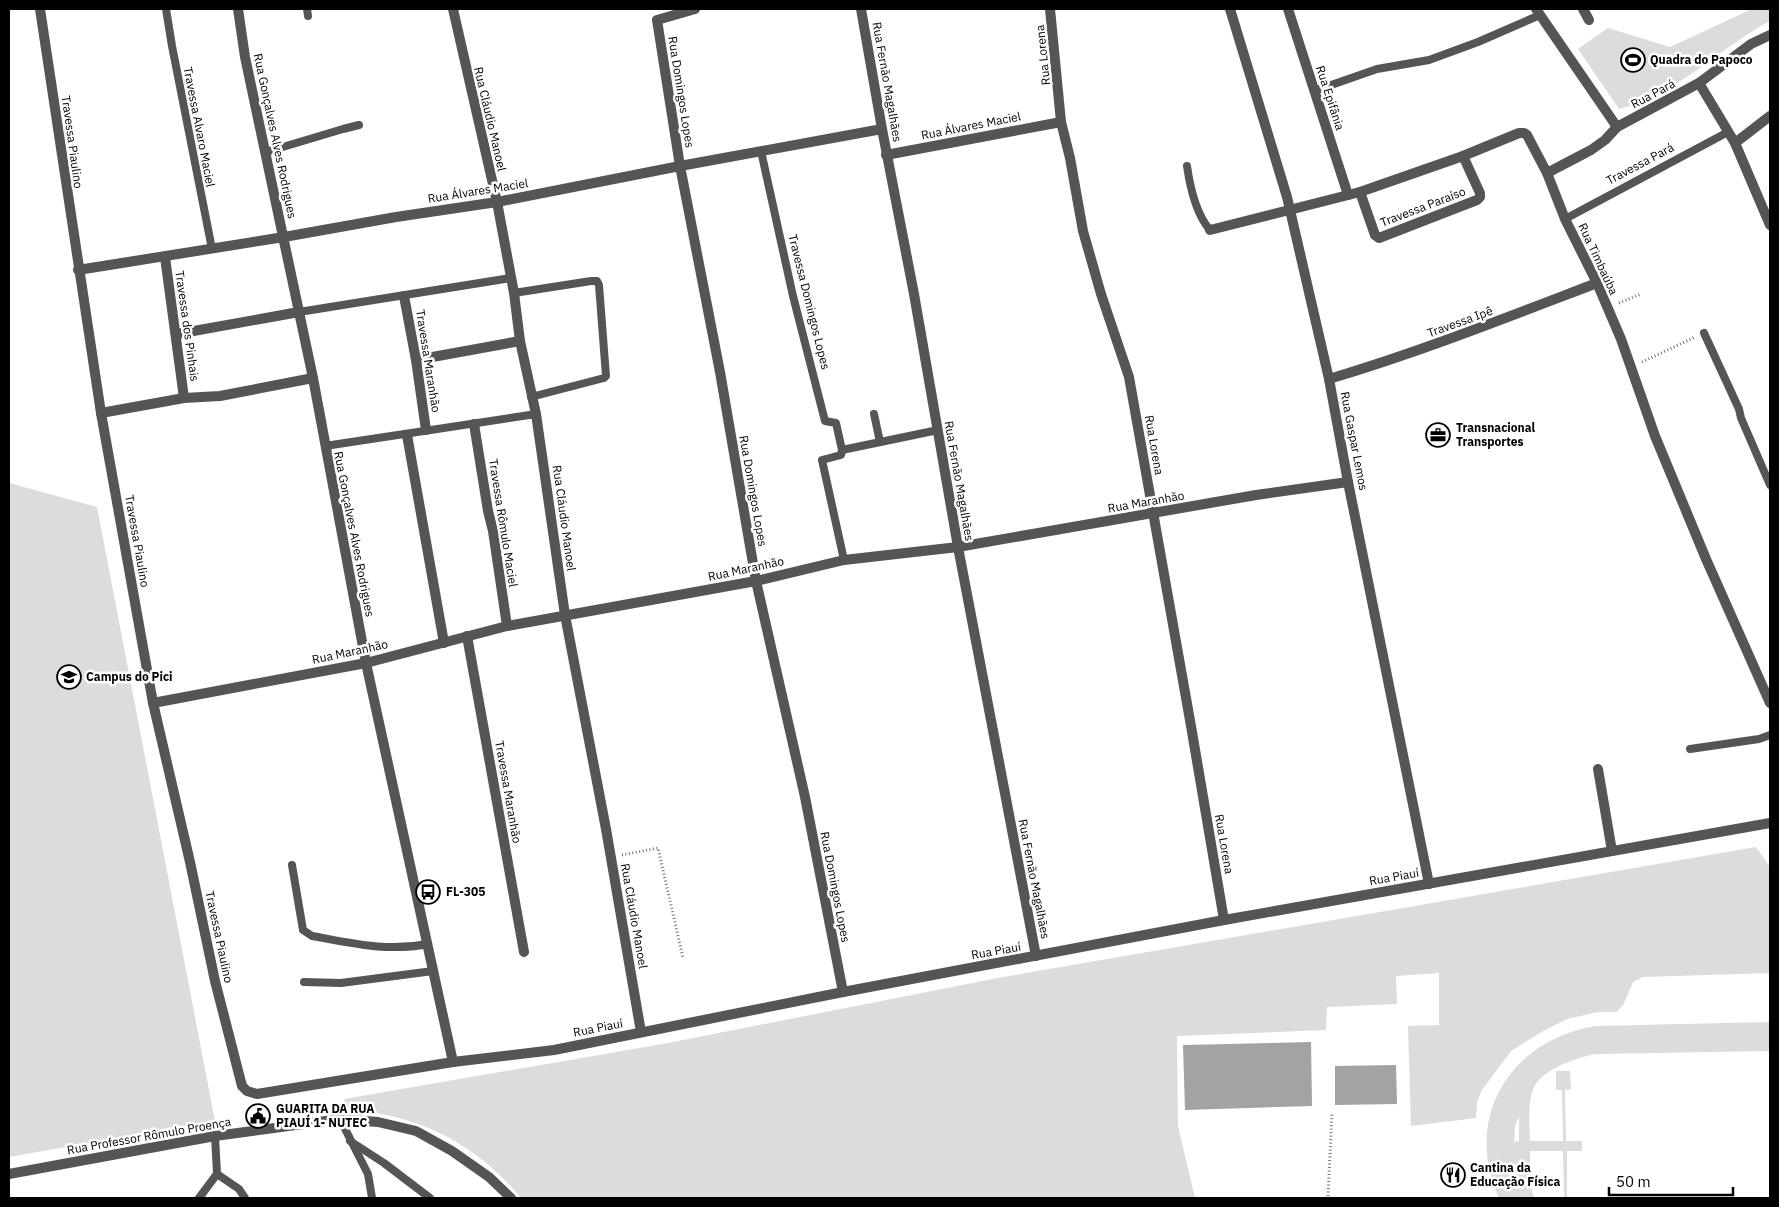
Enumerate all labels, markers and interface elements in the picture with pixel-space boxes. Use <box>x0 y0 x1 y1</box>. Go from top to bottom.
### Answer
street label: Rua Fernão Magalhães <box>870 21 905 143</box>
street label: Rua Lorena <box>1032 24 1053 86</box>
street label: Rua Domingos Lopes <box>665 35 698 149</box>
sports icon: Quadra do Papoco <box>1620 47 1646 73</box>
street label: Rua Gonçalves Alves Rodrigues <box>251 52 300 220</box>
place label: Quadra do Papoco <box>1650 52 1753 67</box>
street label: Rua Epifânia <box>1313 64 1348 133</box>
street label: Travessa Alvaro Maciel <box>180 65 219 188</box>
street label: Rua Cláudio Manoel <box>471 65 510 173</box>
street label: Rua Pará <box>1628 75 1678 111</box>
street label: Travessa Piaulino <box>59 95 86 190</box>
street label: Rua Álvares Maciel <box>920 108 1022 143</box>
street label: Travessa Pará <box>1603 139 1677 188</box>
street label: Rua Álvares Maciel <box>427 175 529 206</box>
street label: Travessa Paraíso <box>1378 183 1468 230</box>
street label: Rua Timbaúba <box>1575 220 1622 298</box>
street label: Travessa Domingos Lopes <box>785 233 834 371</box>
street label: Travessa dos Pinhais <box>172 270 203 382</box>
street label: Travessa Ipê <box>1425 303 1495 340</box>
street label: Travessa Maranhão <box>413 308 444 414</box>
street label: Rua Gaspar Lemos <box>1338 390 1371 492</box>
street label: Rua Lorena <box>1142 414 1167 477</box>
street label: Rua Fernão Magalhães <box>942 420 977 542</box>
place label: Transnacional Transportes <box>1456 420 1536 449</box>
office icon: Transnacional Transportes <box>1425 422 1451 448</box>
street label: Rua Domingos Lopes <box>736 434 771 548</box>
street label: Rua Gonçalves Alves Rodrigues <box>331 450 378 618</box>
street label: Travessa Rômulo Maciel <box>486 458 521 588</box>
street label: Rua Cláudio Manoel <box>550 464 579 572</box>
street label: Rua Maranhão <box>1106 487 1186 516</box>
street label: Travessa Piaulino <box>122 494 153 589</box>
street label: Rua Maranhão <box>706 553 786 584</box>
street label: Rua Maranhão <box>310 636 390 667</box>
school or university icon: Campus do Pici <box>56 664 82 690</box>
place label: Campus do Pici <box>86 669 173 684</box>
street label: Travessa Maranhão <box>492 739 525 845</box>
street label: Rua Lorena <box>1212 813 1237 876</box>
street label: Rua Fernão Magalhães <box>1016 818 1053 940</box>
street label: Rua Domingos Lopes <box>817 830 854 944</box>
street label: Rua Cláudio Manoel <box>618 862 651 970</box>
street label: Rua Piauí <box>1368 865 1420 888</box>
bus stop icon: FL-305 <box>415 879 441 905</box>
place label: FL-305 <box>446 884 485 899</box>
street label: Travessa Piaulino <box>202 890 237 984</box>
street label: Rua Piauí <box>970 939 1022 962</box>
street label: Rua Piauí <box>572 1015 624 1040</box>
place label: GUARITA DA RUA PIAUÍ 1- NUTEC <box>276 1101 375 1130</box>
public building icon: GUARITA DA RUA PIAUÍ 1- NUTEC <box>245 1103 271 1129</box>
street label: Rua Professor Rômulo Proença <box>66 1114 233 1157</box>
place label: Cantina da Educação Física <box>1470 1160 1560 1189</box>
restaurant icon: Cantina da Educação Física <box>1440 1162 1466 1188</box>
scale bar <box>1609 1164 1733 1196</box>
text: 50 m <box>1616 1172 1651 1191</box>

